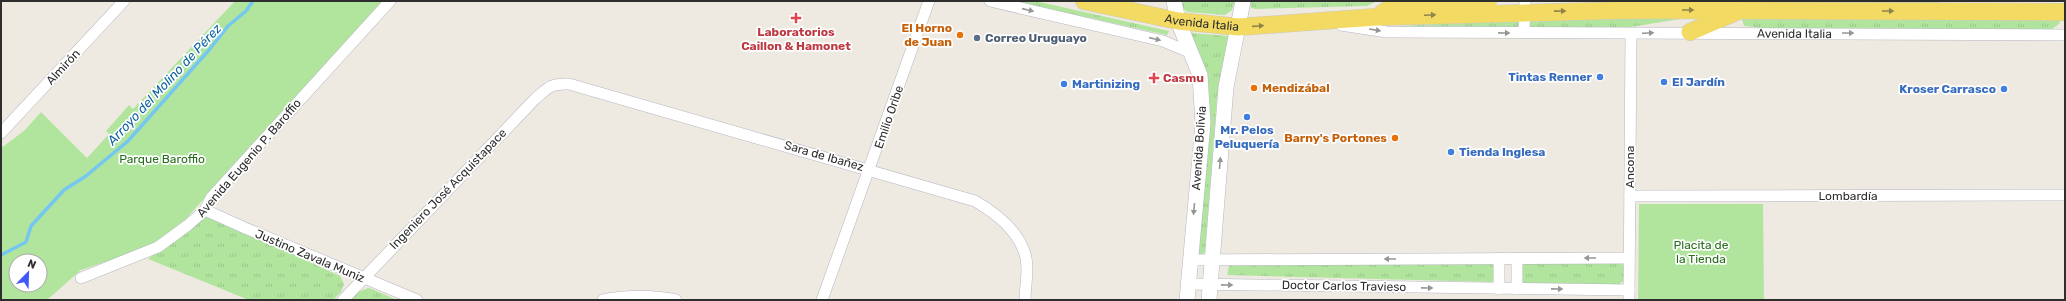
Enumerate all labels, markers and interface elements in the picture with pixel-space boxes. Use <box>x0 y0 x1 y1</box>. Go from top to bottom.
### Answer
one-way arrow <box>1022 7 1035 13</box>
one-way arrow <box>1682 7 1695 13</box>
one-way arrow <box>1554 8 1567 14</box>
one-way arrow <box>1882 8 1895 14</box>
street label: Avenida Italia <box>1163 11 1240 34</box>
marker: Laboratorios Caillon & Hamonet <box>790 12 802 24</box>
one-way arrow <box>1424 12 1437 18</box>
water label: Arroyo del Molino de Pérez <box>104 20 225 149</box>
place label: El Horno de Juan <box>902 21 952 49</box>
one-way arrow <box>1252 22 1264 29</box>
place label: Laboratorios Caillon & Hamonet <box>741 25 851 53</box>
one-way arrow <box>1369 27 1381 33</box>
street label: Avenida Italia <box>1757 27 1832 41</box>
marker: El Horno de Juan <box>955 30 965 40</box>
one-way arrow <box>1498 30 1511 36</box>
one-way arrow <box>1642 30 1655 36</box>
one-way arrow <box>1842 30 1855 36</box>
place label: Correo Uruguayo <box>985 31 1087 45</box>
marker: Correo Uruguayo <box>972 33 982 43</box>
one-way arrow <box>1149 36 1161 42</box>
street label: Almirón <box>43 46 83 88</box>
place label: Tintas Renner <box>1508 70 1593 84</box>
place label: Casmu <box>1163 71 1204 85</box>
marker: Casmu <box>1148 72 1160 84</box>
marker: Tintas Renner <box>1595 72 1605 82</box>
place label: El Jardín <box>1672 75 1725 89</box>
place label: Martinizing <box>1072 77 1140 91</box>
marker: El Jardín <box>1659 77 1669 87</box>
marker: Martinizing <box>1059 79 1069 89</box>
place label: Mendizábal <box>1262 81 1330 95</box>
place label: Kroser Carrasco <box>1899 82 1996 96</box>
street label: Emilio Oribe <box>872 83 906 150</box>
marker: Mendizábal <box>1249 83 1259 93</box>
marker: Kroser Carrasco <box>1999 84 2009 94</box>
street label: Avenida Eugenio P. Baroffio <box>194 96 304 220</box>
street label: Avenida Bolivia <box>1189 105 1209 191</box>
marker: Mr. Pelos Peluquería <box>1242 112 1252 122</box>
place label: Mr. Pelos Peluquería <box>1215 123 1279 151</box>
street label: Ingeniero José Acquistapace <box>387 126 509 252</box>
place label: Barny's Portones <box>1284 131 1387 145</box>
marker: Barny's Portones <box>1390 133 1400 143</box>
street label: Sara de Ibañez <box>783 138 865 174</box>
place label: Tienda Inglesa <box>1459 145 1545 159</box>
street label: Ancona <box>1623 146 1637 188</box>
marker: Tienda Inglesa <box>1446 147 1456 157</box>
park label: Parque Baroffio <box>119 152 205 166</box>
one-way arrow <box>1216 157 1223 169</box>
street label: Lombardía <box>1818 189 1878 203</box>
one-way arrow <box>1191 203 1198 215</box>
street label: Justino Zavala Muniz <box>253 227 367 285</box>
park label: Placita de la Tienda <box>1674 238 1729 266</box>
north arrow <box>8 253 48 293</box>
one-way arrow <box>1583 255 1596 261</box>
one-way arrow <box>1383 256 1396 262</box>
text: N <box>26 257 38 272</box>
street label: Doctor Carlos Travieso <box>1282 278 1406 294</box>
one-way arrow <box>1221 282 1234 288</box>
one-way arrow <box>1421 284 1433 291</box>
one-way arrow <box>1551 286 1563 293</box>

